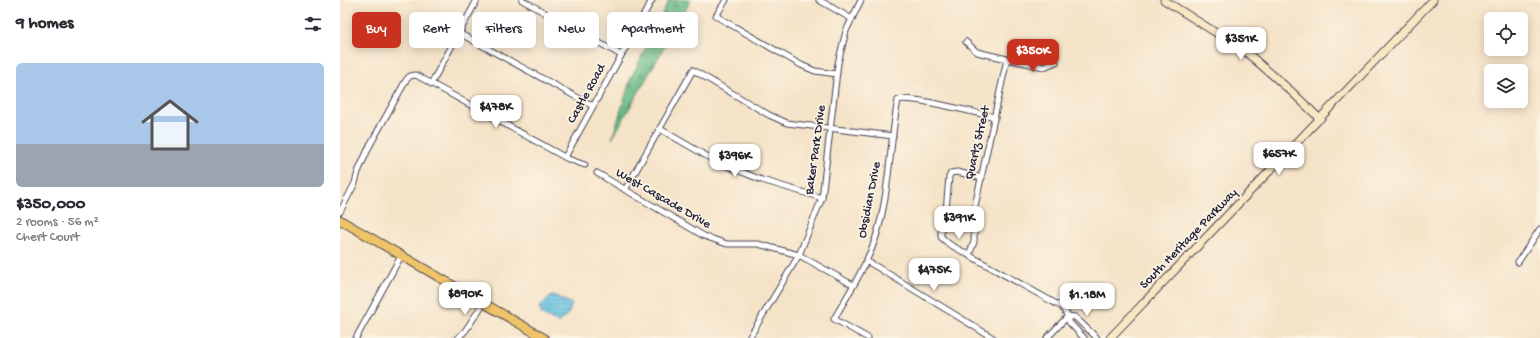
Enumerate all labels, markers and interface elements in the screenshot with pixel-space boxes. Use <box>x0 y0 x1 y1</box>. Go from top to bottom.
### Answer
chip: Buy <box>352 12 401 48</box>
chip: Rent <box>409 12 464 48</box>
chip: Filters <box>472 12 536 48</box>
chip: New <box>544 12 599 48</box>
chip: Apartment <box>607 12 698 48</box>
map controls <box>1484 12 1528 108</box>
button: locate <box>1484 12 1528 56</box>
icon: filters <box>302 13 324 35</box>
text: 9 homes <box>16 14 74 34</box>
pin: $351K <box>1213 27 1269 61</box>
text: $351K <box>1225 32 1257 47</box>
pin: $350K <box>1005 39 1061 73</box>
text: $350K <box>1016 44 1050 59</box>
street label: Castle Road <box>565 61 610 126</box>
button: layers <box>1484 64 1528 108</box>
icon: home <box>134 89 206 161</box>
pin: $478K <box>468 95 524 129</box>
text: $478K <box>479 100 513 115</box>
street label: Quartz Street <box>962 103 994 181</box>
street label: Baker Park Drive <box>802 104 830 197</box>
pin: $657K <box>1251 142 1307 176</box>
pin: $396K <box>707 144 763 178</box>
text: $657K <box>1262 147 1296 162</box>
text: $396K <box>719 149 751 164</box>
street label: Obsidian Drive <box>855 160 885 239</box>
street label: West Cascade Drive <box>613 166 713 232</box>
street label: South Heritage Parkway <box>1137 185 1241 292</box>
text: $350,000 <box>16 195 85 215</box>
pin: $391K <box>931 206 987 240</box>
text: $391K <box>943 211 975 226</box>
text: 2 rooms · 56 m² <box>16 215 99 230</box>
text: Chert Court <box>16 230 80 245</box>
pin: $475K <box>906 258 962 292</box>
text: $475K <box>918 263 950 278</box>
pin: $890K <box>437 282 493 316</box>
pin: $1.18M <box>1054 283 1120 317</box>
text: $890K <box>448 287 482 302</box>
text: $1.18M <box>1069 288 1105 303</box>

